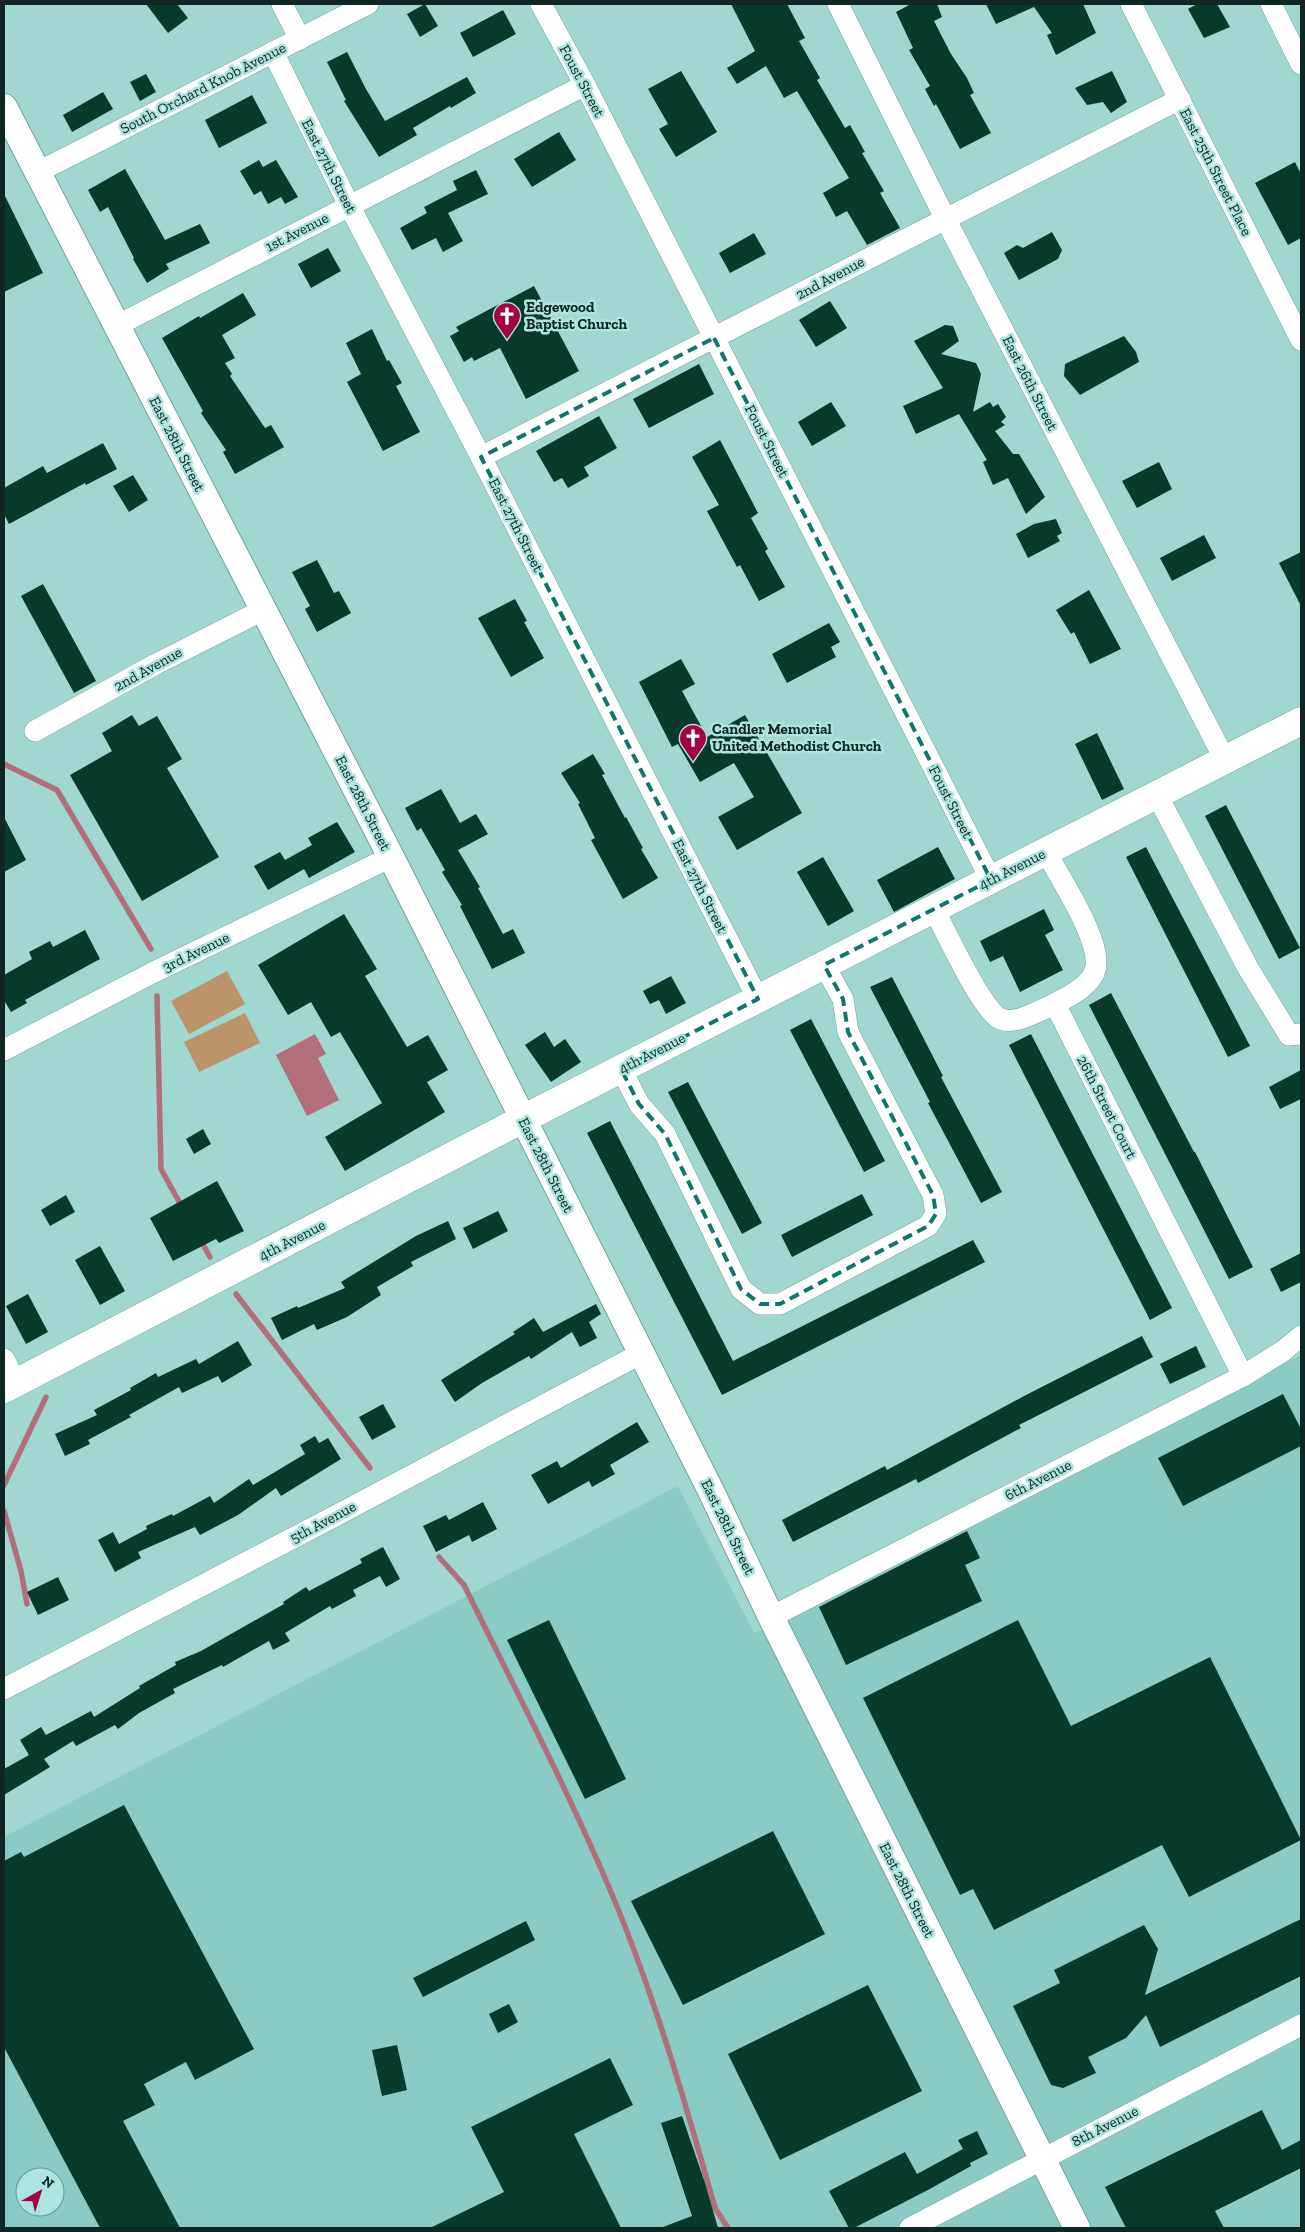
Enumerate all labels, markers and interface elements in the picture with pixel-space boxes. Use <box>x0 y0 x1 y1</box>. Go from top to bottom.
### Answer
street label: South Orchard Knob Avenue <box>117 38 289 138</box>
street label: Foust Street <box>555 42 609 121</box>
street label: East 25th Street Place <box>1176 105 1256 239</box>
street label: East 27th Street <box>298 116 361 216</box>
street label: 1st Avenue <box>262 208 332 256</box>
street label: 2nd Avenue <box>793 252 867 304</box>
place label: Edgewood Baptist Church <box>526 298 627 333</box>
church icon: Edgewood Baptist Church <box>492 301 522 340</box>
street label: East 26th Street <box>998 333 1062 434</box>
street label: East 28th Street <box>145 394 209 495</box>
street label: Foust Street <box>741 402 793 481</box>
street label: East 27th Street <box>485 475 548 575</box>
street label: 2nd Avenue <box>111 643 185 695</box>
place label: Candler Memorial United Methodist Church <box>712 720 882 755</box>
church icon: Candler Memorial United Methodist Church <box>678 723 708 762</box>
street label: East 28th Street <box>331 753 395 854</box>
street label: Foust Street <box>925 763 977 842</box>
street label: East 27th Street <box>669 836 732 936</box>
street label: 4th Avenue <box>976 845 1048 893</box>
street label: 3rd Avenue <box>160 928 232 976</box>
street label: 4th Avenue <box>616 1029 688 1077</box>
street label: 26th Street Court <box>1073 1052 1141 1162</box>
street label: East 28th Street <box>514 1115 578 1216</box>
street label: 4th Avenue <box>256 1216 328 1264</box>
street label: 6th Avenue <box>1002 1456 1074 1504</box>
street label: East 28th Street <box>697 1476 759 1578</box>
street label: 5th Avenue <box>287 1497 359 1547</box>
street label: East 28th Street <box>875 1840 939 1941</box>
street label: 8th Avenue <box>1069 2102 1141 2150</box>
north arrow <box>15 2167 65 2217</box>
text: N <box>38 2172 58 2192</box>

